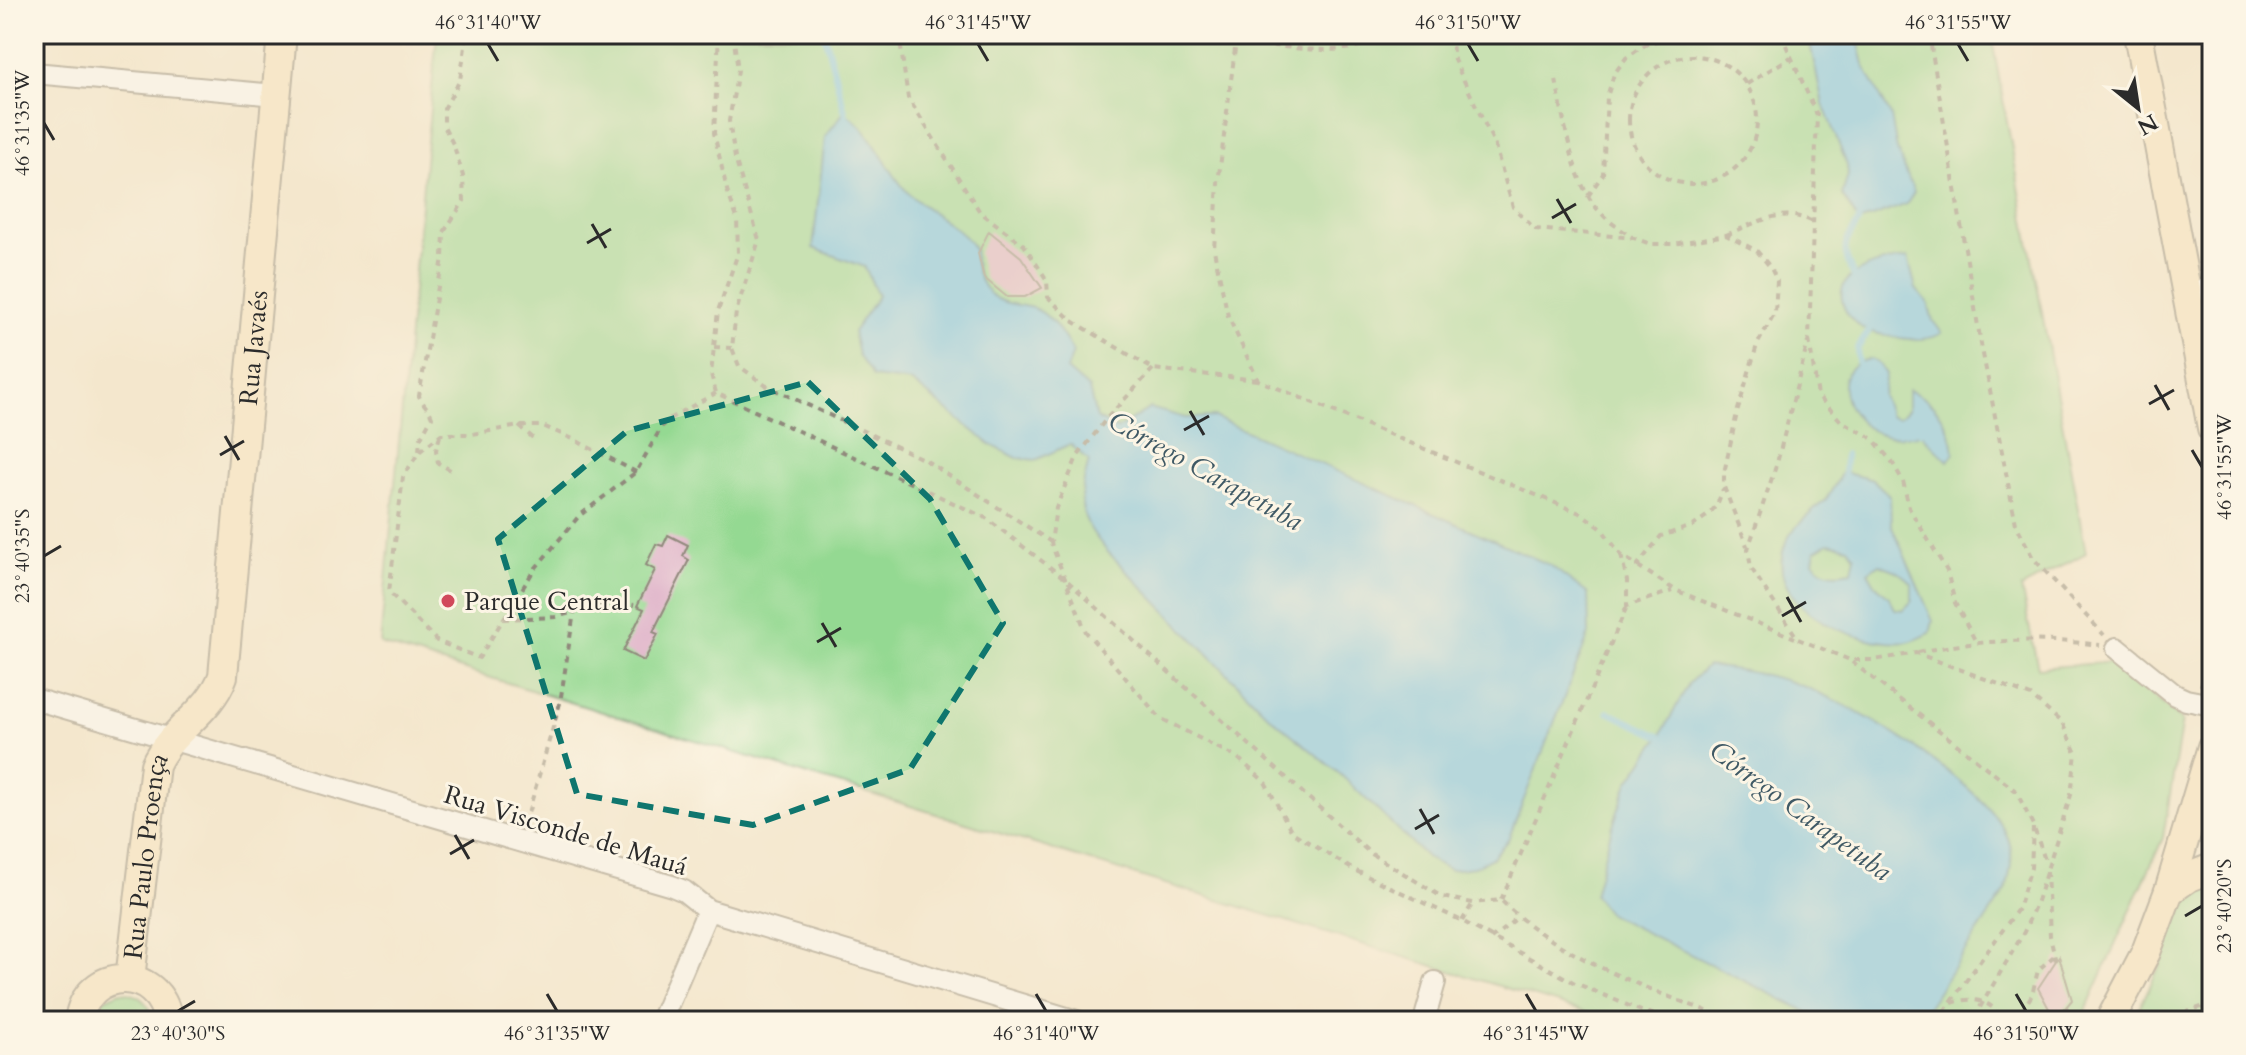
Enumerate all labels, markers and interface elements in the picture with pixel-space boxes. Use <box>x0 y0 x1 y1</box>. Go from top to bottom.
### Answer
text: 46°31'40"W <box>435 9 542 36</box>
text: 46°31'45"W <box>925 9 1032 36</box>
text: 46°31'50"W <box>1415 9 1522 36</box>
text: 46°31'55"W <box>1905 9 2012 36</box>
north arrow <box>2098 68 2178 148</box>
text: 46°31'35"W <box>9 69 36 176</box>
text: N <box>2132 107 2163 142</box>
street label: Rua Javaés <box>231 289 276 407</box>
water label: Córrego Carapetuba <box>1101 402 1310 540</box>
text: 46°31'55"W <box>2211 413 2238 520</box>
text: 23°40'35"S <box>9 509 36 603</box>
place label: Parque Central <box>464 584 629 619</box>
marker: Parque Central <box>439 592 457 610</box>
water label: Córrego Carapetuba <box>1701 732 1899 890</box>
street label: Rua Paulo Proença <box>115 746 176 961</box>
street label: Rua Visconde de Mauá <box>440 777 692 884</box>
text: 23°40'20"S <box>2211 859 2238 953</box>
text: 23°40'30"S <box>131 1020 225 1047</box>
text: 46°31'35"W <box>504 1020 611 1047</box>
text: 46°31'40"W <box>993 1020 1100 1047</box>
text: 46°31'45"W <box>1483 1020 1590 1047</box>
text: 46°31'50"W <box>1973 1020 2080 1047</box>

